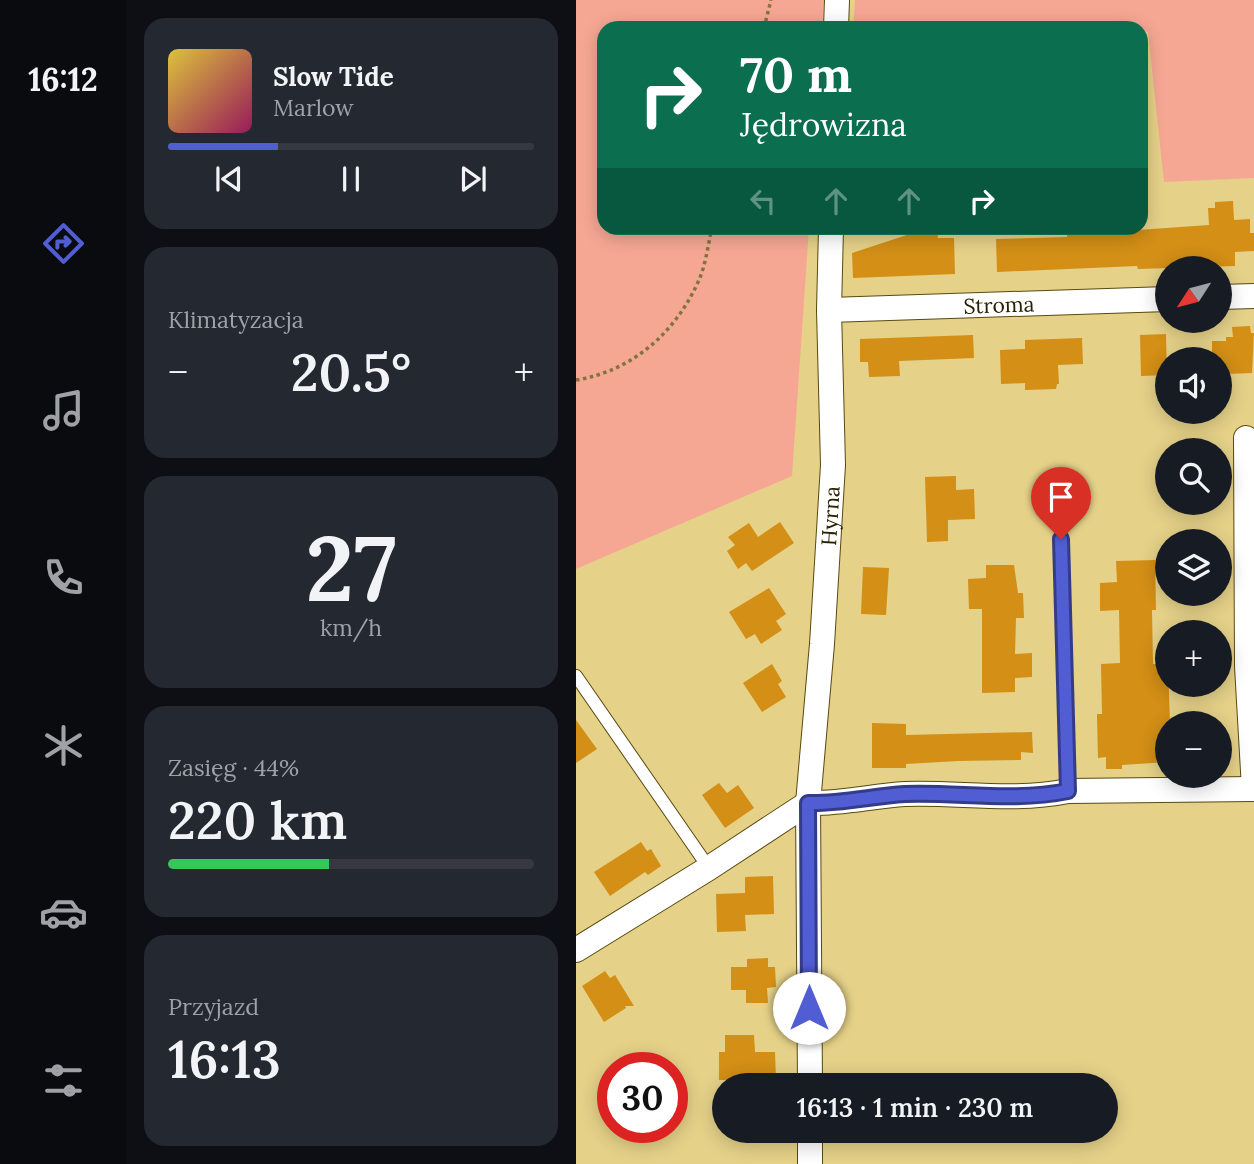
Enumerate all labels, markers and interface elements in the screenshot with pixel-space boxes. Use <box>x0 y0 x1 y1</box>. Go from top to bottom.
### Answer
text: 70 m <box>740 43 852 105</box>
icon: right <box>625 49 716 140</box>
text: 16:12 <box>28 59 98 100</box>
text: Slow Tide <box>273 60 394 93</box>
text: Marlow <box>273 93 354 122</box>
text: Jędrowizna <box>740 104 907 145</box>
icon: previous <box>210 160 248 198</box>
icon: pause <box>332 160 370 198</box>
icon: next <box>454 160 492 198</box>
icon: left <box>744 182 782 220</box>
icon: ahead <box>817 182 855 220</box>
icon: ahead <box>890 182 928 220</box>
icon: right <box>963 182 1001 220</box>
icon: directions <box>39 219 88 268</box>
north arrow <box>1155 256 1232 332</box>
map controls <box>1155 256 1232 788</box>
street label: Stroma <box>963 290 1035 319</box>
text: Klimatyzacja <box>168 305 304 334</box>
text: 20.5° <box>291 339 411 405</box>
button: sound <box>1155 347 1232 424</box>
text: − <box>168 348 188 396</box>
text: + <box>514 348 534 396</box>
icon: music <box>39 386 88 435</box>
button: search <box>1155 438 1232 515</box>
pin <box>1031 467 1091 539</box>
icon: arrive <box>1042 478 1080 516</box>
street label: Hyrna <box>815 485 845 547</box>
text: 27 <box>305 509 397 626</box>
button: layers <box>1155 529 1232 606</box>
icon: phone <box>39 553 88 602</box>
text: km/h <box>320 613 382 642</box>
button: + <box>1155 620 1232 697</box>
button: − <box>1155 711 1232 788</box>
icon: climate <box>39 721 88 770</box>
text: Zasięg · 44% <box>168 753 299 782</box>
text: 220 km <box>168 787 347 853</box>
icon: car <box>39 888 88 937</box>
position arrow <box>772 971 846 1045</box>
text: Przyjazd <box>168 992 259 1021</box>
text: 16:13 <box>168 1026 281 1092</box>
speed limit sign: 30 <box>597 1052 688 1143</box>
icon: filters <box>39 1056 88 1105</box>
text: 16:13 · 1 min · 230 m <box>797 1091 1033 1124</box>

